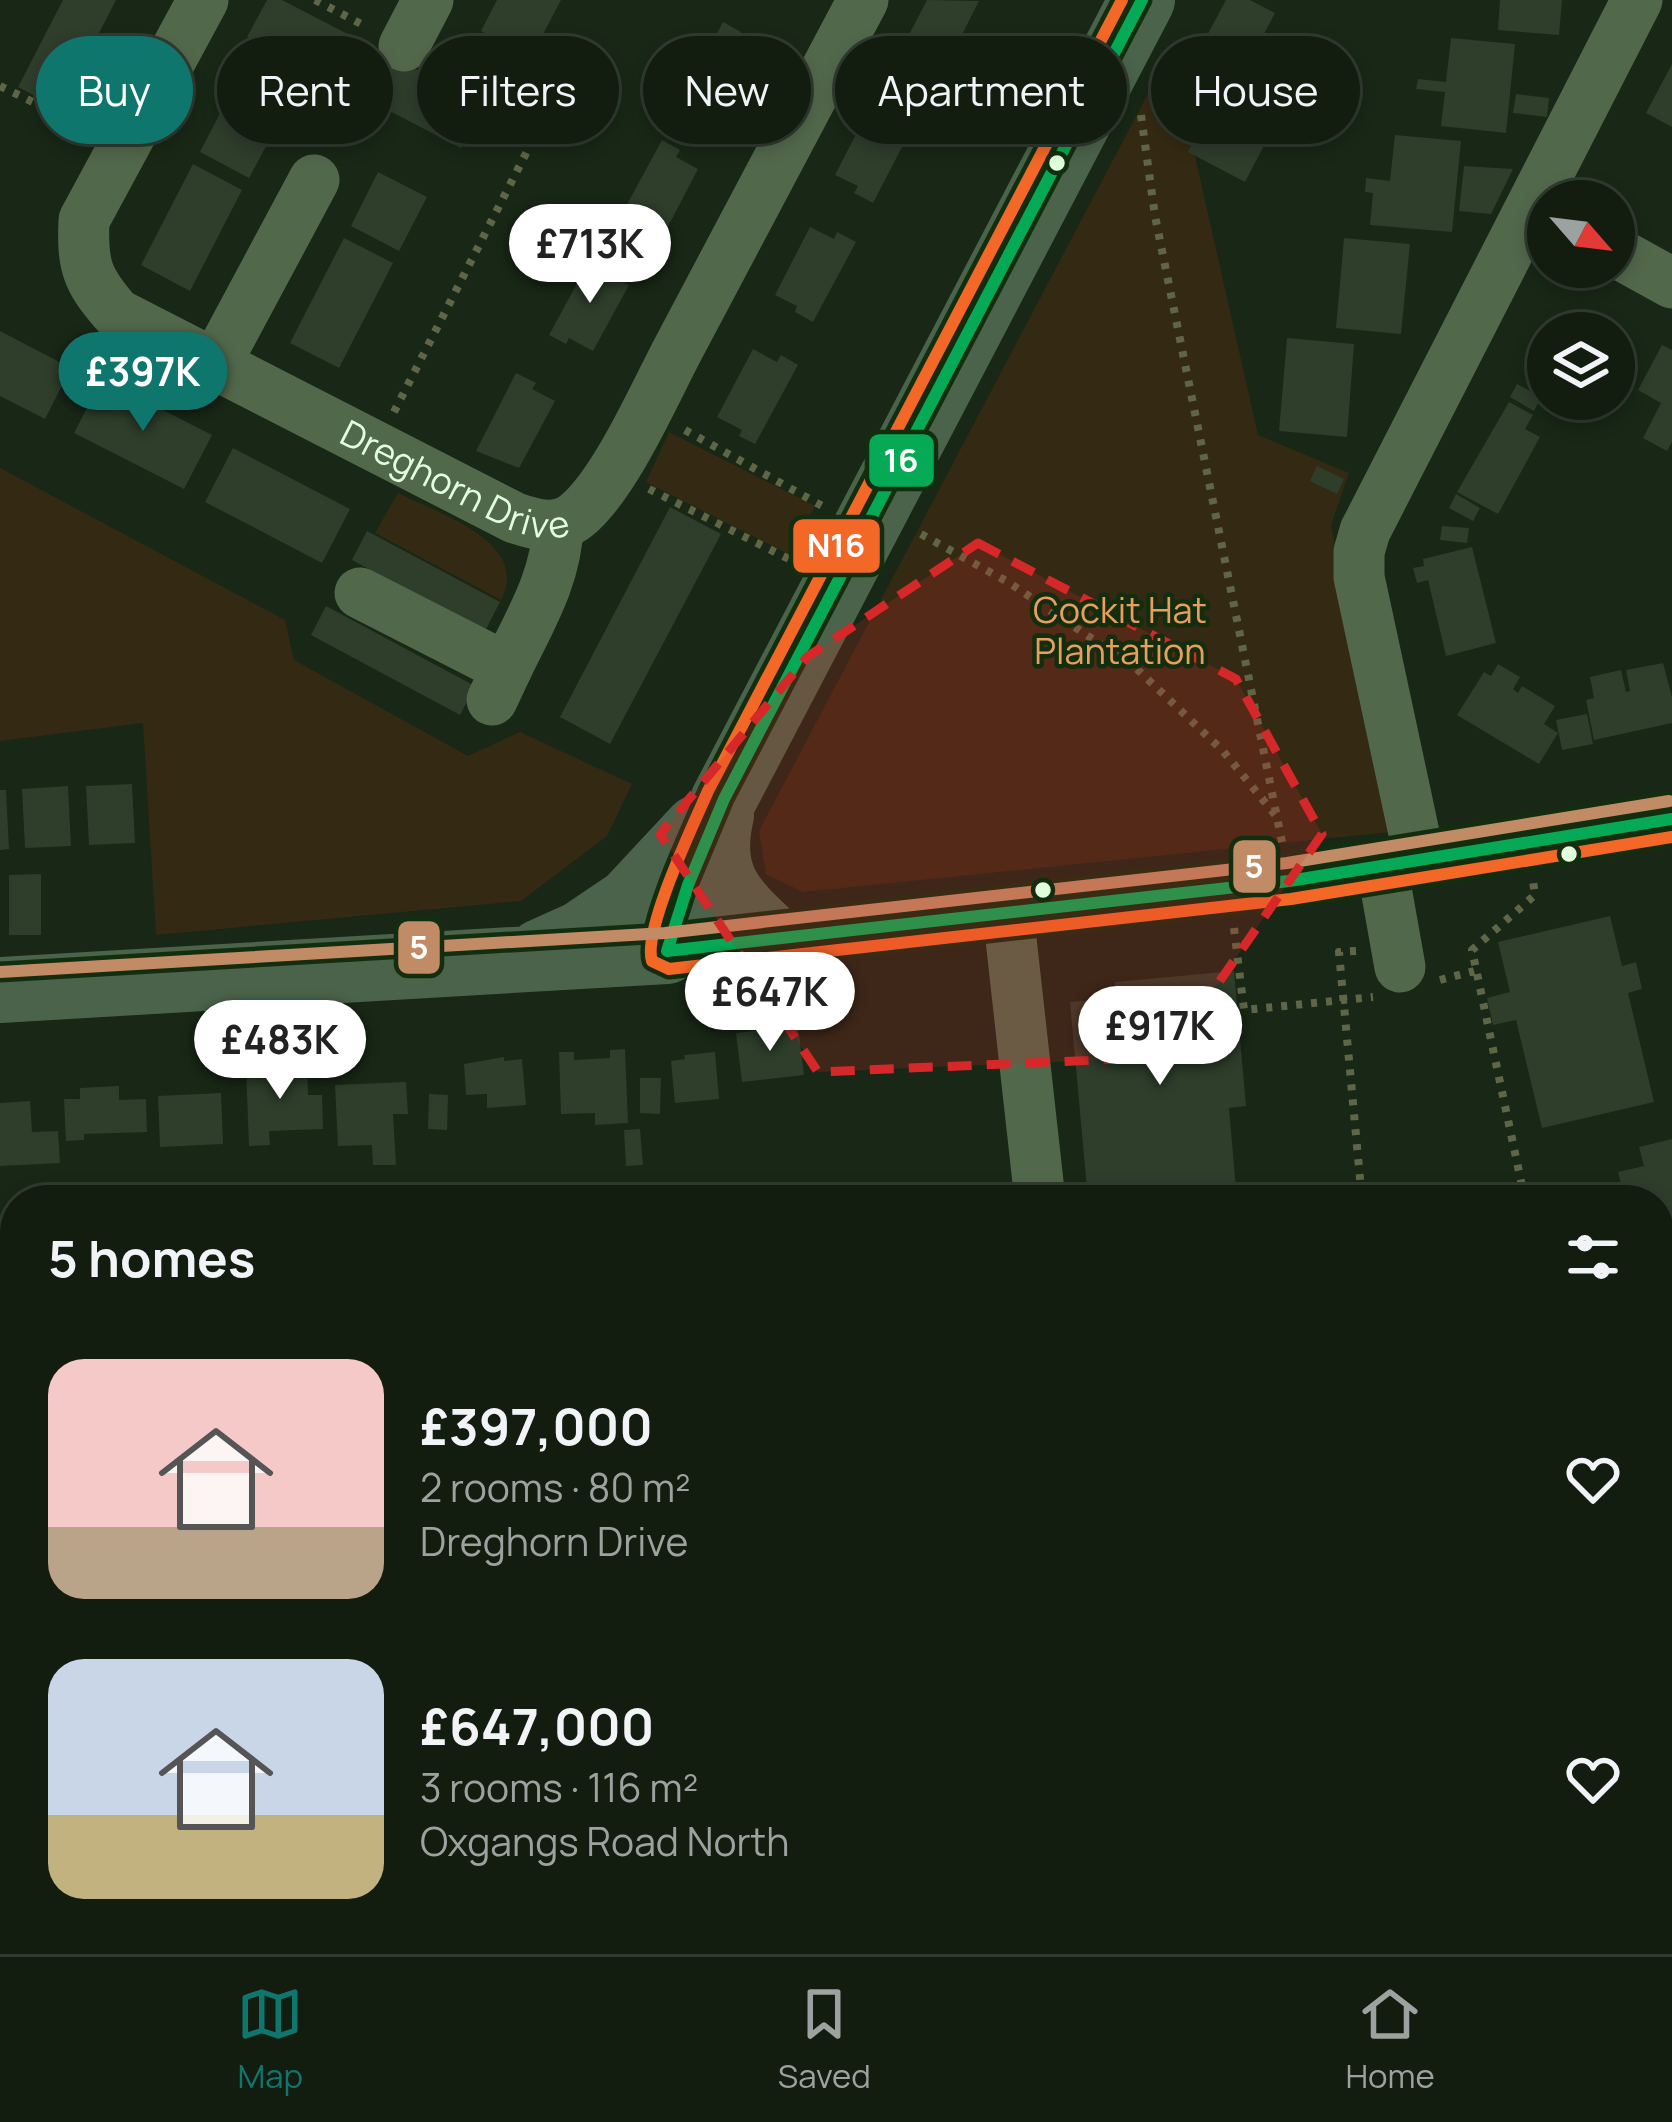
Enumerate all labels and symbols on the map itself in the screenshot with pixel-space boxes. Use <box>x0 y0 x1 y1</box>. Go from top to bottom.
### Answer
unlabelled marker <box>1046 152 1068 174</box>
north arrow <box>1527 180 1635 288</box>
pin: £713K <box>506 204 674 306</box>
pin: £397K <box>59 332 227 434</box>
street label: Dreghorn Drive <box>333 408 574 550</box>
line badge: 16 <box>867 432 936 489</box>
text: 16 <box>884 437 918 482</box>
line badge: N16 <box>791 517 882 575</box>
text: N16 <box>807 522 865 567</box>
park label: Cockit Hat Plantation <box>1033 585 1207 675</box>
line badge: 5 <box>1231 838 1278 895</box>
text: 5 <box>1244 843 1264 888</box>
unlabelled marker <box>1558 843 1580 865</box>
unlabelled marker <box>1032 879 1054 901</box>
line badge: 5 <box>396 919 442 976</box>
text: 5 <box>409 924 429 969</box>
pin: £647K <box>686 952 854 1054</box>
pin: £917K <box>1076 986 1244 1088</box>
pin: £483K <box>196 1000 364 1102</box>

